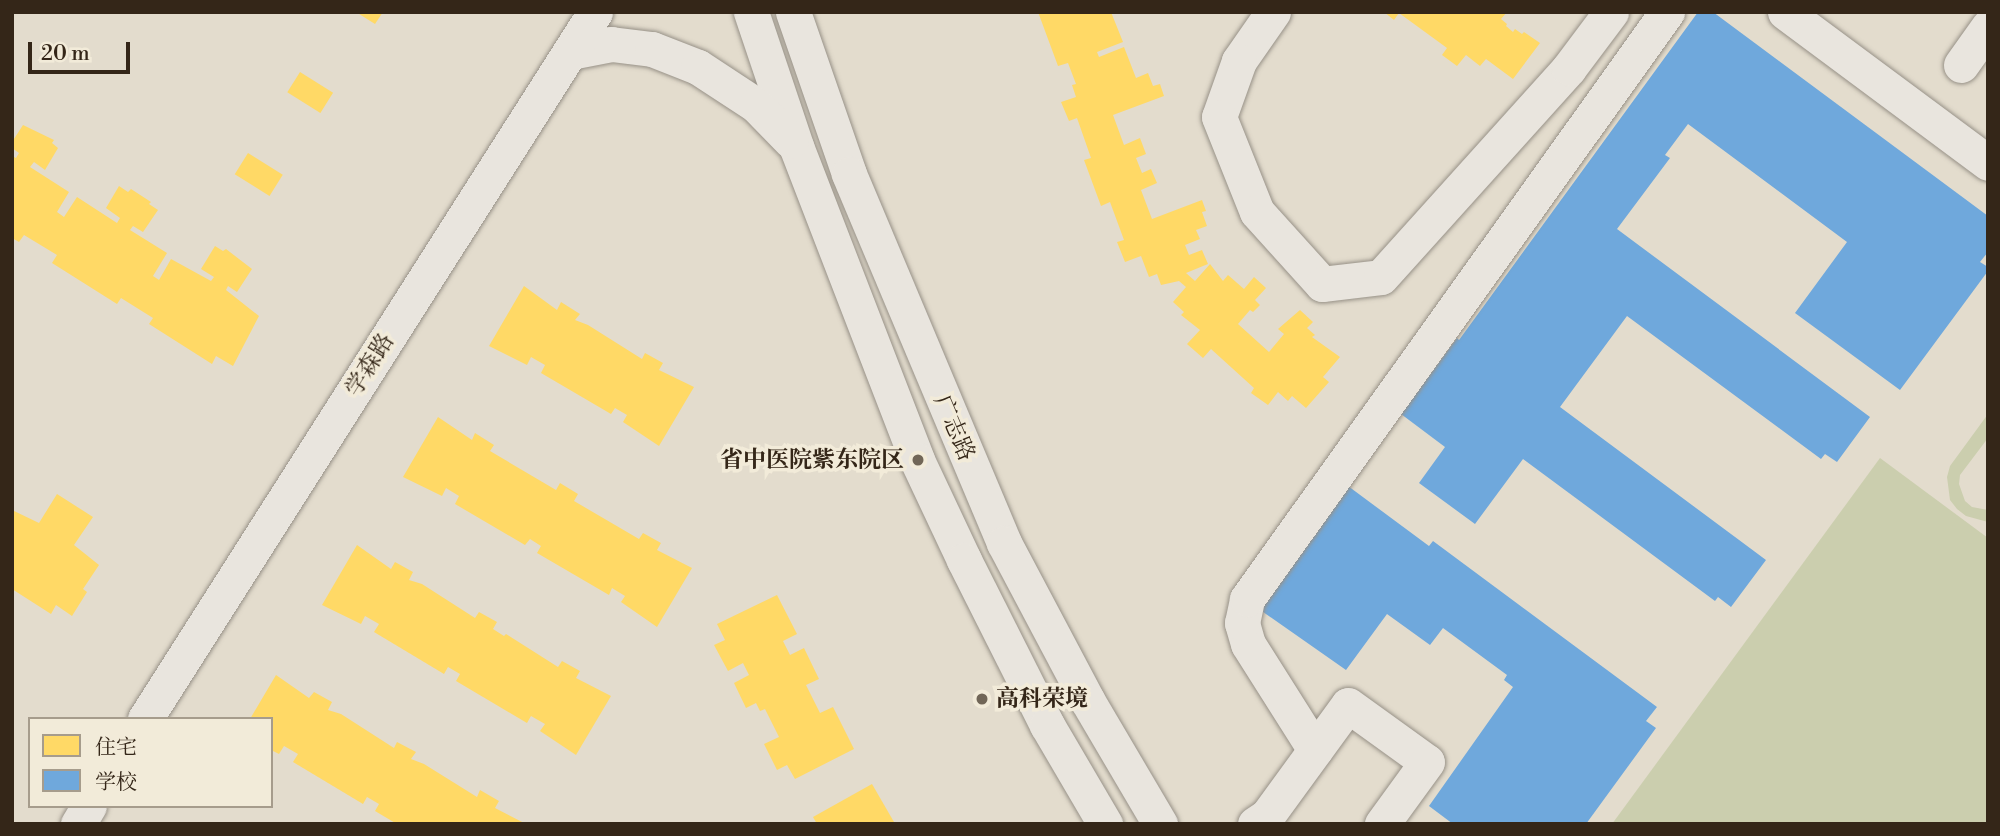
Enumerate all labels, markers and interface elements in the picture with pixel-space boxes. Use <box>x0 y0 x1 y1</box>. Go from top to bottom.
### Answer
scale bar <box>32 28 133 72</box>
text: 20 m <box>41 41 90 67</box>
street label: 学森路 <box>340 328 400 402</box>
street label: 广志路 <box>928 391 980 465</box>
place label: 省中医院紫东院区 <box>720 446 904 474</box>
marker: 省中医院紫东院区 <box>910 452 926 468</box>
place label: 高科荣境 <box>996 685 1088 713</box>
marker: 高科荣境 <box>974 691 990 707</box>
legend <box>28 717 273 808</box>
text: 住宅 <box>95 735 137 761</box>
text: 学校 <box>95 770 137 796</box>

